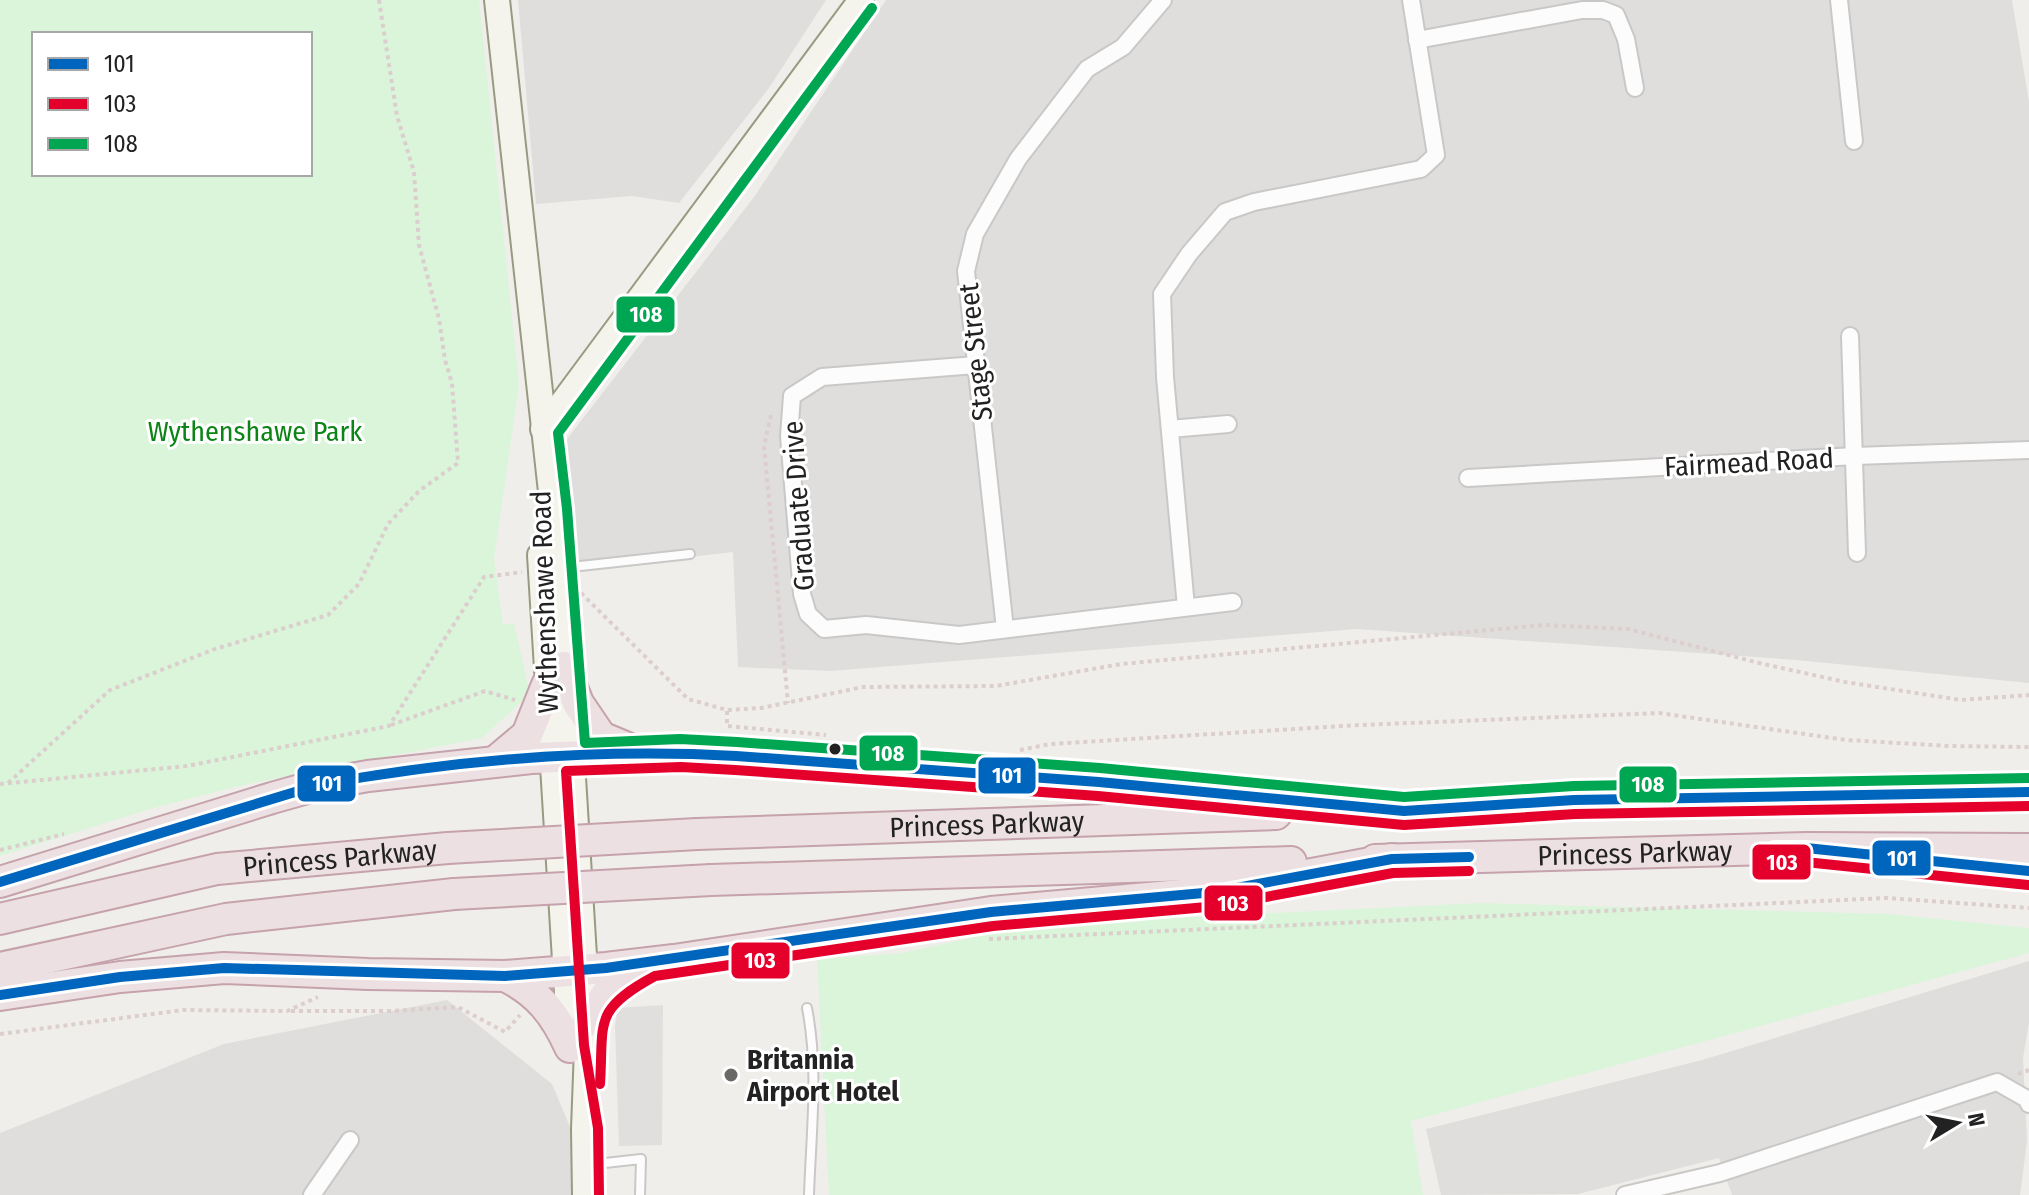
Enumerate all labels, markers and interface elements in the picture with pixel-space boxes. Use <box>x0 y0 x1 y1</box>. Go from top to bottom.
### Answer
legend <box>32 32 312 176</box>
text: 101 <box>104 50 135 78</box>
text: 103 <box>104 90 136 118</box>
text: 108 <box>104 130 138 158</box>
street label: Stage Street <box>952 281 999 422</box>
line badge: 108 <box>615 295 676 334</box>
text: 108 <box>630 301 663 328</box>
park label: Wythenshawe Park <box>148 415 363 448</box>
street label: Graduate Drive <box>776 420 821 592</box>
street label: Fairmead Road <box>1663 442 1835 483</box>
street label: Wythenshawe Road <box>524 490 565 714</box>
line badge: 108 <box>858 734 919 772</box>
text: 108 <box>872 740 905 767</box>
unlabelled marker <box>827 741 843 757</box>
line badge: 101 <box>977 756 1037 795</box>
text: 101 <box>992 762 1022 789</box>
line badge: 101 <box>296 764 357 803</box>
line badge: 108 <box>1618 765 1678 804</box>
text: 101 <box>312 770 342 797</box>
text: 108 <box>1632 771 1665 798</box>
street label: Princess Parkway <box>889 805 1085 844</box>
street label: Princess Parkway <box>241 833 439 884</box>
street label: Princess Parkway <box>1537 834 1733 872</box>
line badge: 101 <box>1871 839 1932 877</box>
line badge: 103 <box>1751 843 1812 881</box>
text: 101 <box>1887 845 1917 872</box>
text: 103 <box>1766 849 1798 876</box>
line badge: 103 <box>1203 884 1264 922</box>
text: 103 <box>1217 890 1249 917</box>
line badge: 103 <box>730 941 791 980</box>
text: 103 <box>744 947 776 974</box>
place label: Britannia Airport Hotel <box>746 1043 899 1108</box>
marker: Britannia Airport Hotel <box>722 1066 740 1084</box>
north arrow <box>1917 1083 1997 1163</box>
text: N <box>1962 1111 1991 1128</box>

